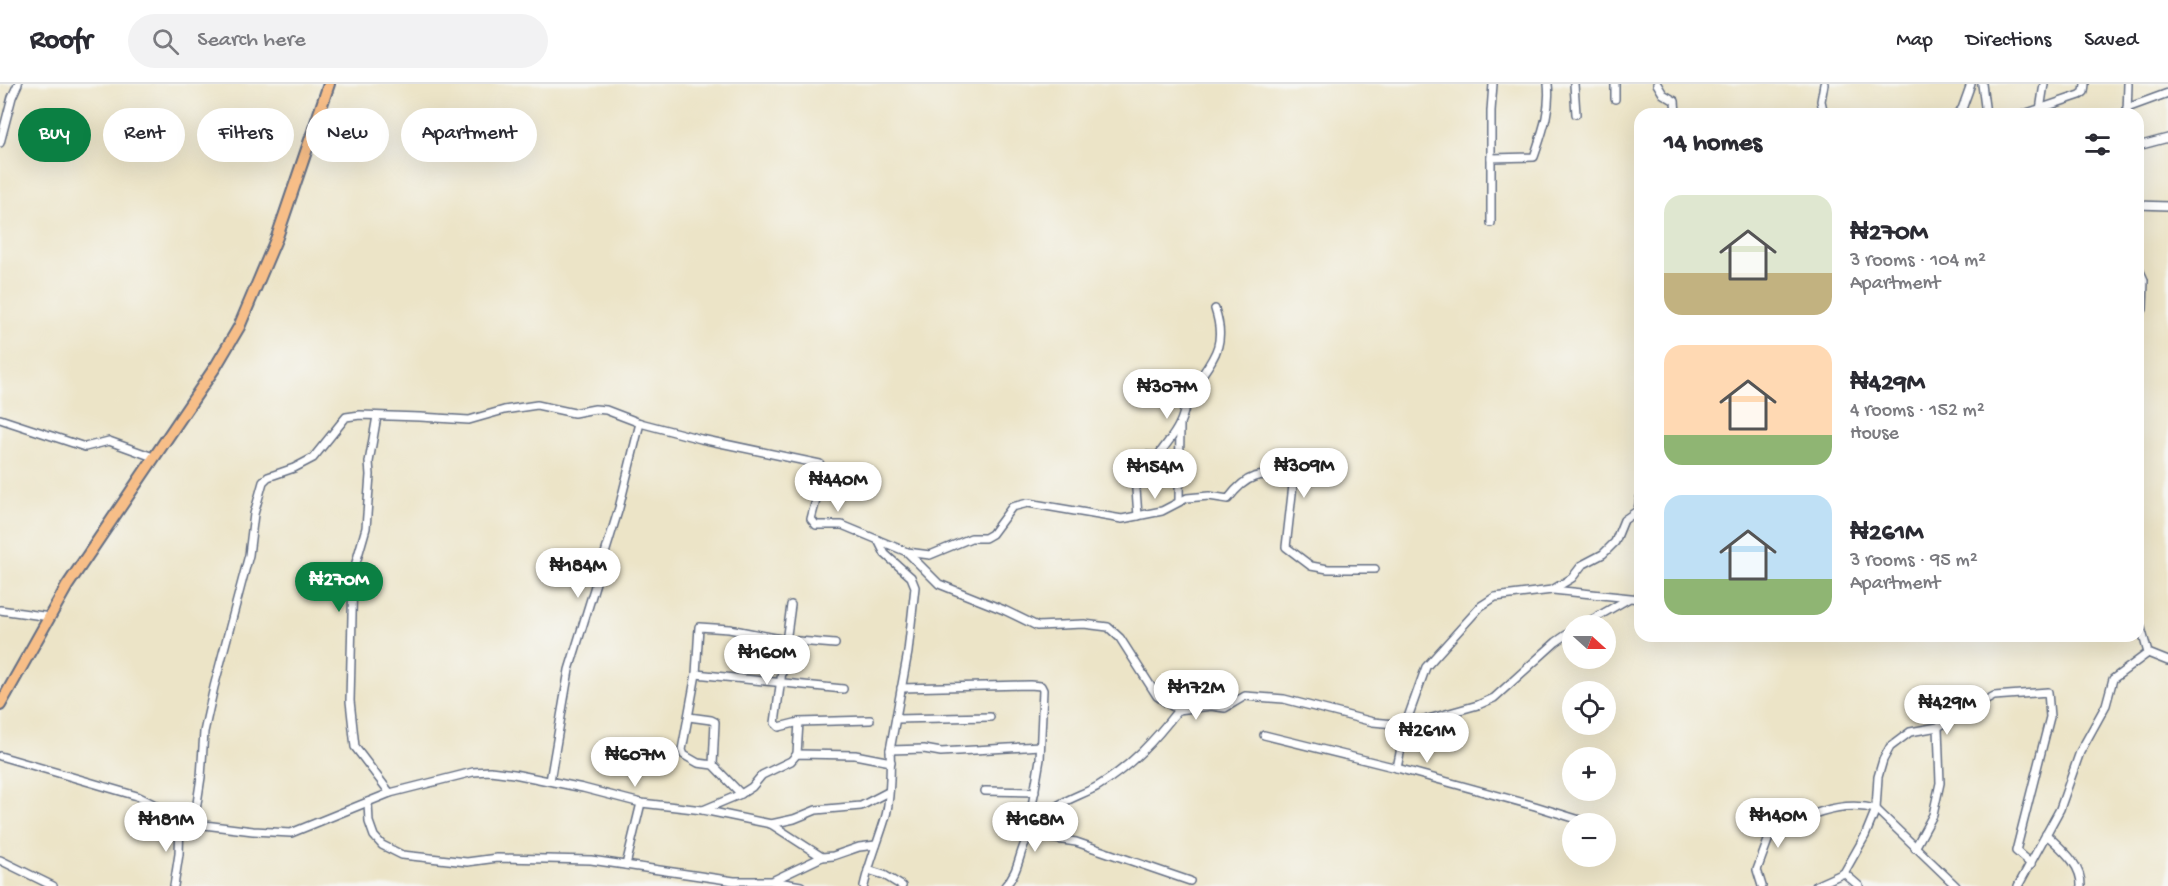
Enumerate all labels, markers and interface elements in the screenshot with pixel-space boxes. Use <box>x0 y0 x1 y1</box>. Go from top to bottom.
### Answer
search box <box>128 14 548 68</box>
text: Roofr <box>30 25 92 58</box>
icon: search <box>149 25 182 58</box>
text: Search here <box>197 28 306 54</box>
text: Map <box>1896 29 1933 54</box>
text: Directions <box>1966 29 2051 54</box>
text: Saved <box>2084 29 2138 54</box>
chip: Buy <box>18 108 91 162</box>
chip: Rent <box>103 108 185 162</box>
chip: Filters <box>197 108 294 162</box>
chip: New <box>306 108 389 162</box>
chip: Apartment <box>401 108 537 162</box>
icon: filters <box>2081 128 2114 161</box>
text: 14 homes <box>1664 129 1762 160</box>
icon: home <box>1712 219 1784 291</box>
text: ₦270M <box>1850 219 1928 250</box>
text: 3 rooms · 104 m² <box>1850 250 1986 273</box>
text: Apartment <box>1850 273 1940 296</box>
pin: ₦307M <box>1125 369 1209 420</box>
icon: home <box>1712 369 1784 441</box>
text: ₦429M <box>1850 369 1925 400</box>
text: ₦307M <box>1137 377 1197 400</box>
text: 4 rooms · 152 m² <box>1850 400 1985 423</box>
text: House <box>1850 423 1899 446</box>
pin: ₦309M <box>1262 448 1346 499</box>
pin: ₦154M <box>1113 449 1197 500</box>
text: ₦309M <box>1274 456 1334 479</box>
text: ₦154M <box>1127 457 1183 480</box>
pin: ₦440M <box>796 462 880 513</box>
text: ₦440M <box>809 470 867 493</box>
icon: home <box>1712 519 1784 591</box>
text: ₦261M <box>1850 519 1923 550</box>
pin: ₦184M <box>536 548 620 599</box>
text: 3 rooms · 95 m² <box>1850 550 1978 573</box>
text: ₦184M <box>550 556 606 579</box>
pin: ₦270M <box>297 562 381 613</box>
text: ₦270M <box>309 570 369 593</box>
text: Apartment <box>1850 573 1940 596</box>
north arrow <box>1562 615 1616 669</box>
map controls <box>1562 615 1616 867</box>
pin: ₦160M <box>725 635 809 686</box>
text: ₦160M <box>738 643 796 666</box>
pin: ₦172M <box>1154 670 1238 721</box>
text: ₦172M <box>1168 678 1224 701</box>
button: locate <box>1562 681 1616 735</box>
pin: ₦429M <box>1905 685 1989 736</box>
text: ₦429M <box>1918 693 1976 716</box>
pin: ₦261M <box>1385 713 1469 764</box>
text: ₦261M <box>1399 721 1455 744</box>
pin: ₦607M <box>593 737 677 788</box>
text: ₦607M <box>605 745 665 768</box>
button: + <box>1562 747 1616 801</box>
pin: ₦140M <box>1736 798 1820 849</box>
pin: ₦181M <box>124 802 208 853</box>
pin: ₦168M <box>993 802 1077 853</box>
text: ₦140M <box>1749 806 1807 829</box>
text: ₦181M <box>138 810 194 833</box>
text: ₦168M <box>1006 810 1064 833</box>
button: − <box>1562 813 1616 867</box>

